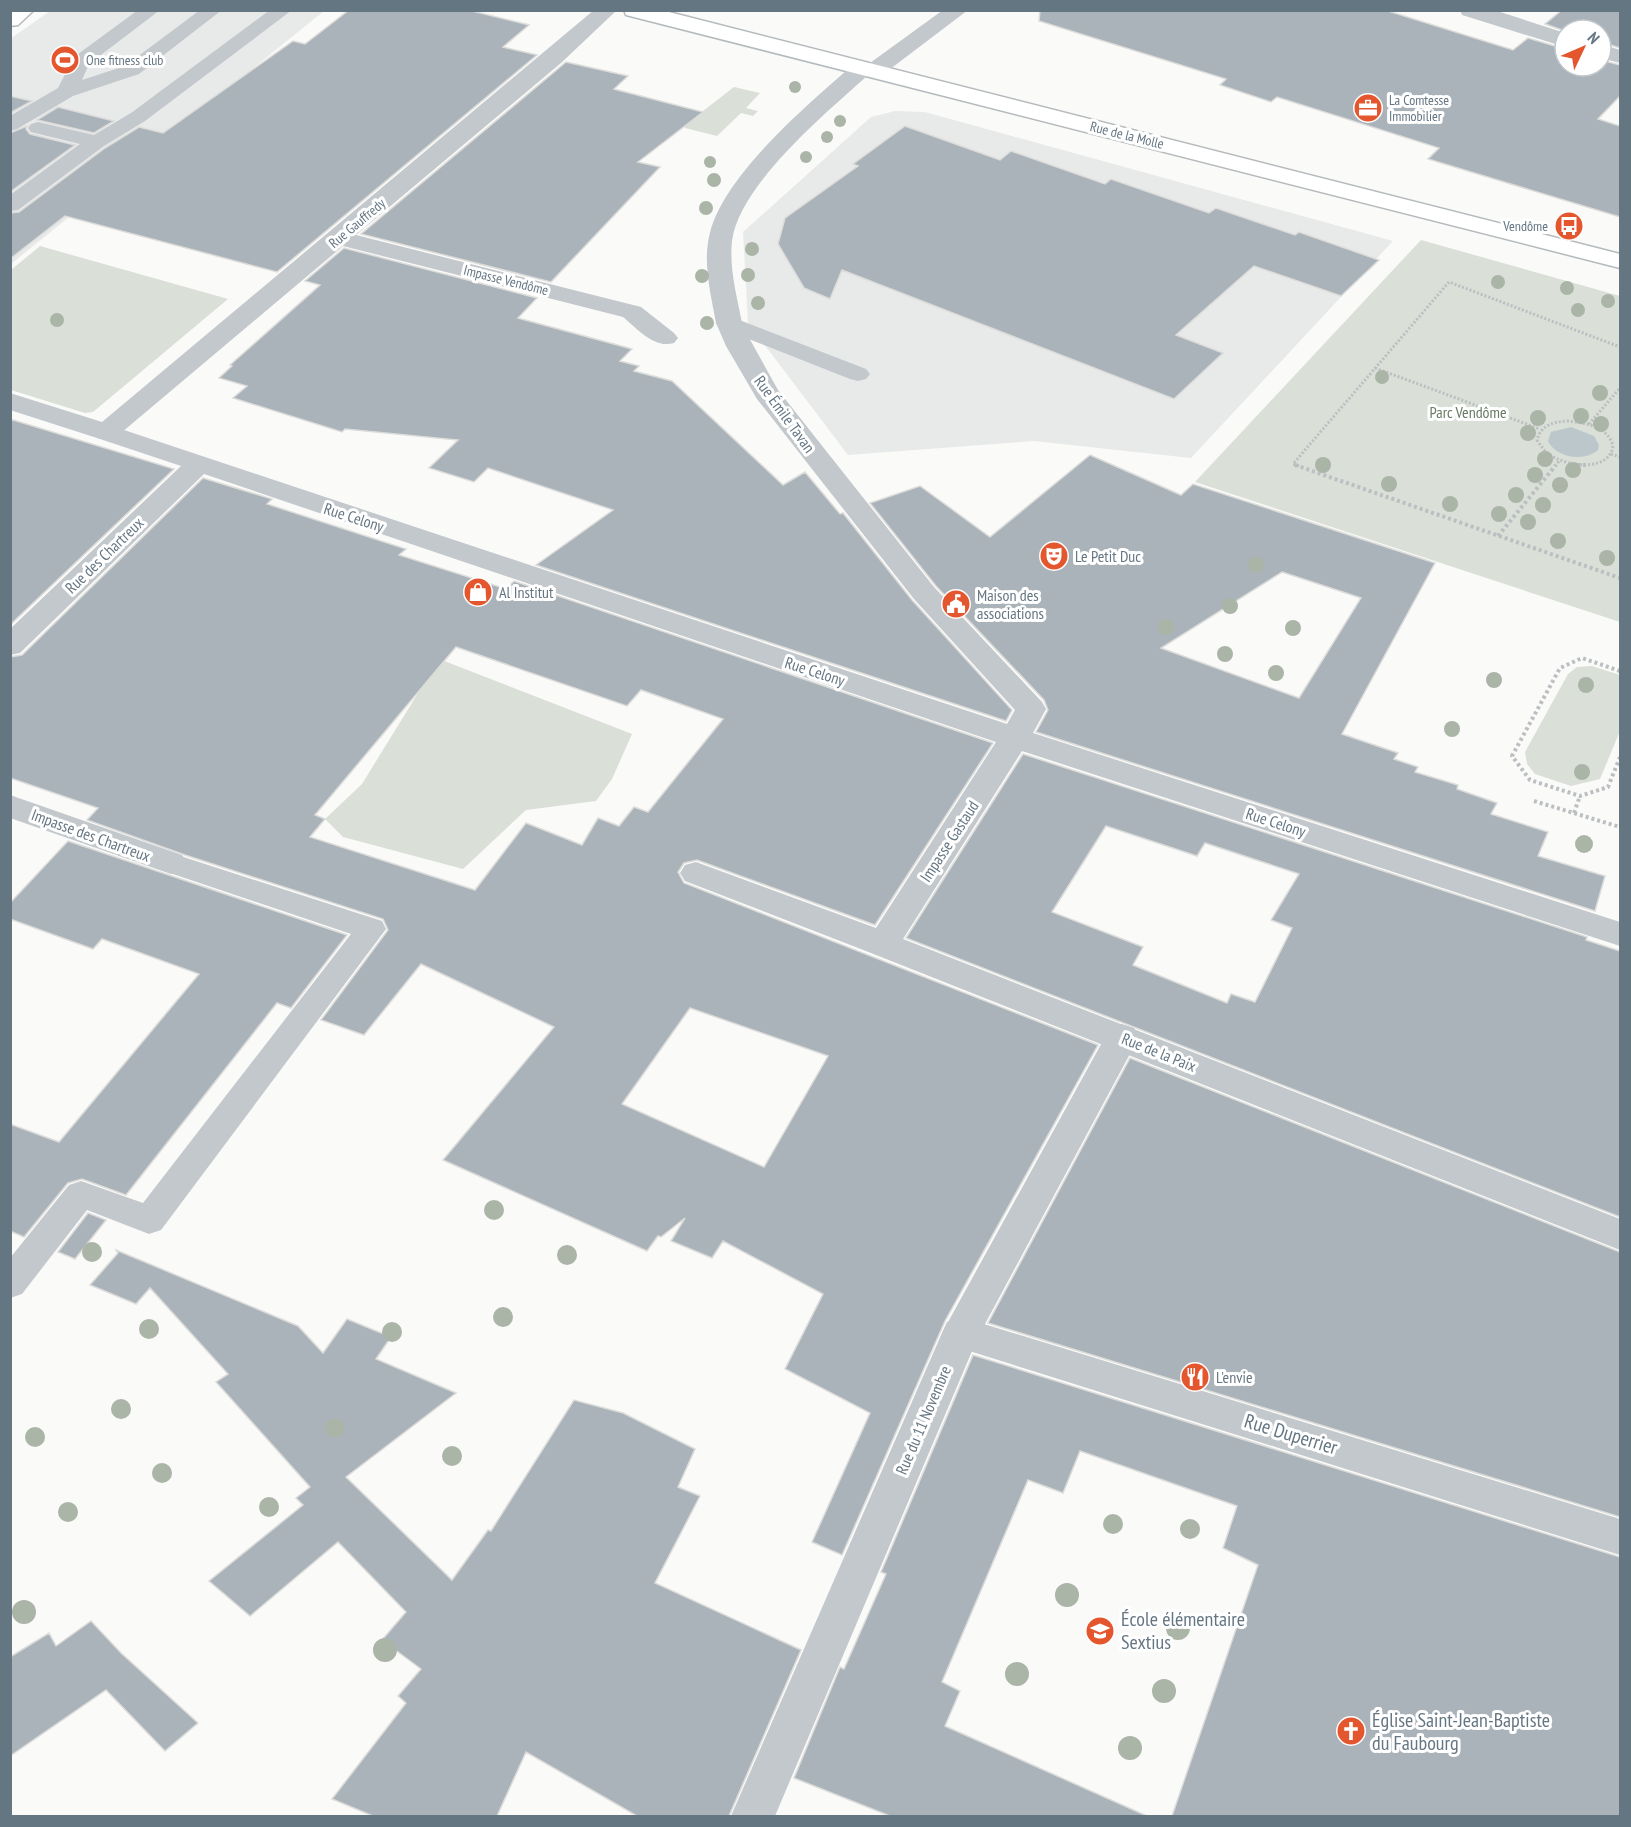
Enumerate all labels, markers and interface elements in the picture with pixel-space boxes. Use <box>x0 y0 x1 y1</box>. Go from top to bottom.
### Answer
north arrow <box>1553 18 1613 78</box>
text: N <box>1584 28 1604 48</box>
sports icon: One fitness club <box>49 44 81 76</box>
place label: One fitness club <box>86 51 163 69</box>
place label: La Comtesse Immobilier <box>1389 91 1449 125</box>
office icon: La Comtesse Immobilier <box>1352 92 1384 124</box>
street label: Rue de la Molle <box>1088 117 1166 153</box>
street label: Rue Gauffredy <box>325 194 389 252</box>
bus stop icon: Vendôme <box>1553 210 1585 242</box>
place label: Vendôme <box>1502 217 1548 235</box>
street label: Impasse Vendôme <box>462 261 550 299</box>
street label: Rue Émile Tavan <box>750 372 820 456</box>
park label: Parc Vendôme <box>1429 402 1507 422</box>
street label: Rue Celony <box>322 498 386 536</box>
street label: Rue des Chartreux <box>61 512 148 597</box>
theatre icon: Le Petit Duc <box>1038 540 1070 572</box>
place label: Le Petit Duc <box>1075 546 1141 566</box>
shop icon: Al Institut <box>462 576 494 608</box>
place label: Al Institut <box>499 582 554 602</box>
place label: Maison des associations <box>977 585 1044 623</box>
public building icon: Maison des associations <box>940 588 972 620</box>
street label: Rue Celony <box>783 652 847 690</box>
street label: Impasse Gastaud <box>915 797 983 885</box>
street label: Rue Celony <box>1244 803 1308 841</box>
street label: Impasse des Chartreux <box>29 804 154 866</box>
street label: Rue de la Paix <box>1119 1028 1199 1076</box>
restaurant icon: L'envie <box>1179 1361 1211 1393</box>
street label: Rue du 11 Novembre <box>891 1363 955 1477</box>
place label: L'envie <box>1216 1367 1253 1387</box>
street label: Rue Duperrier <box>1241 1408 1341 1461</box>
place label: École élémentaire Sextius <box>1121 1606 1245 1655</box>
school or university icon: École élémentaire Sextius <box>1084 1615 1116 1647</box>
place label: Église Saint-Jean-Baptiste du Faubourg <box>1372 1707 1550 1756</box>
church icon: Église Saint-Jean-Baptiste du Faubourg <box>1335 1715 1367 1747</box>

